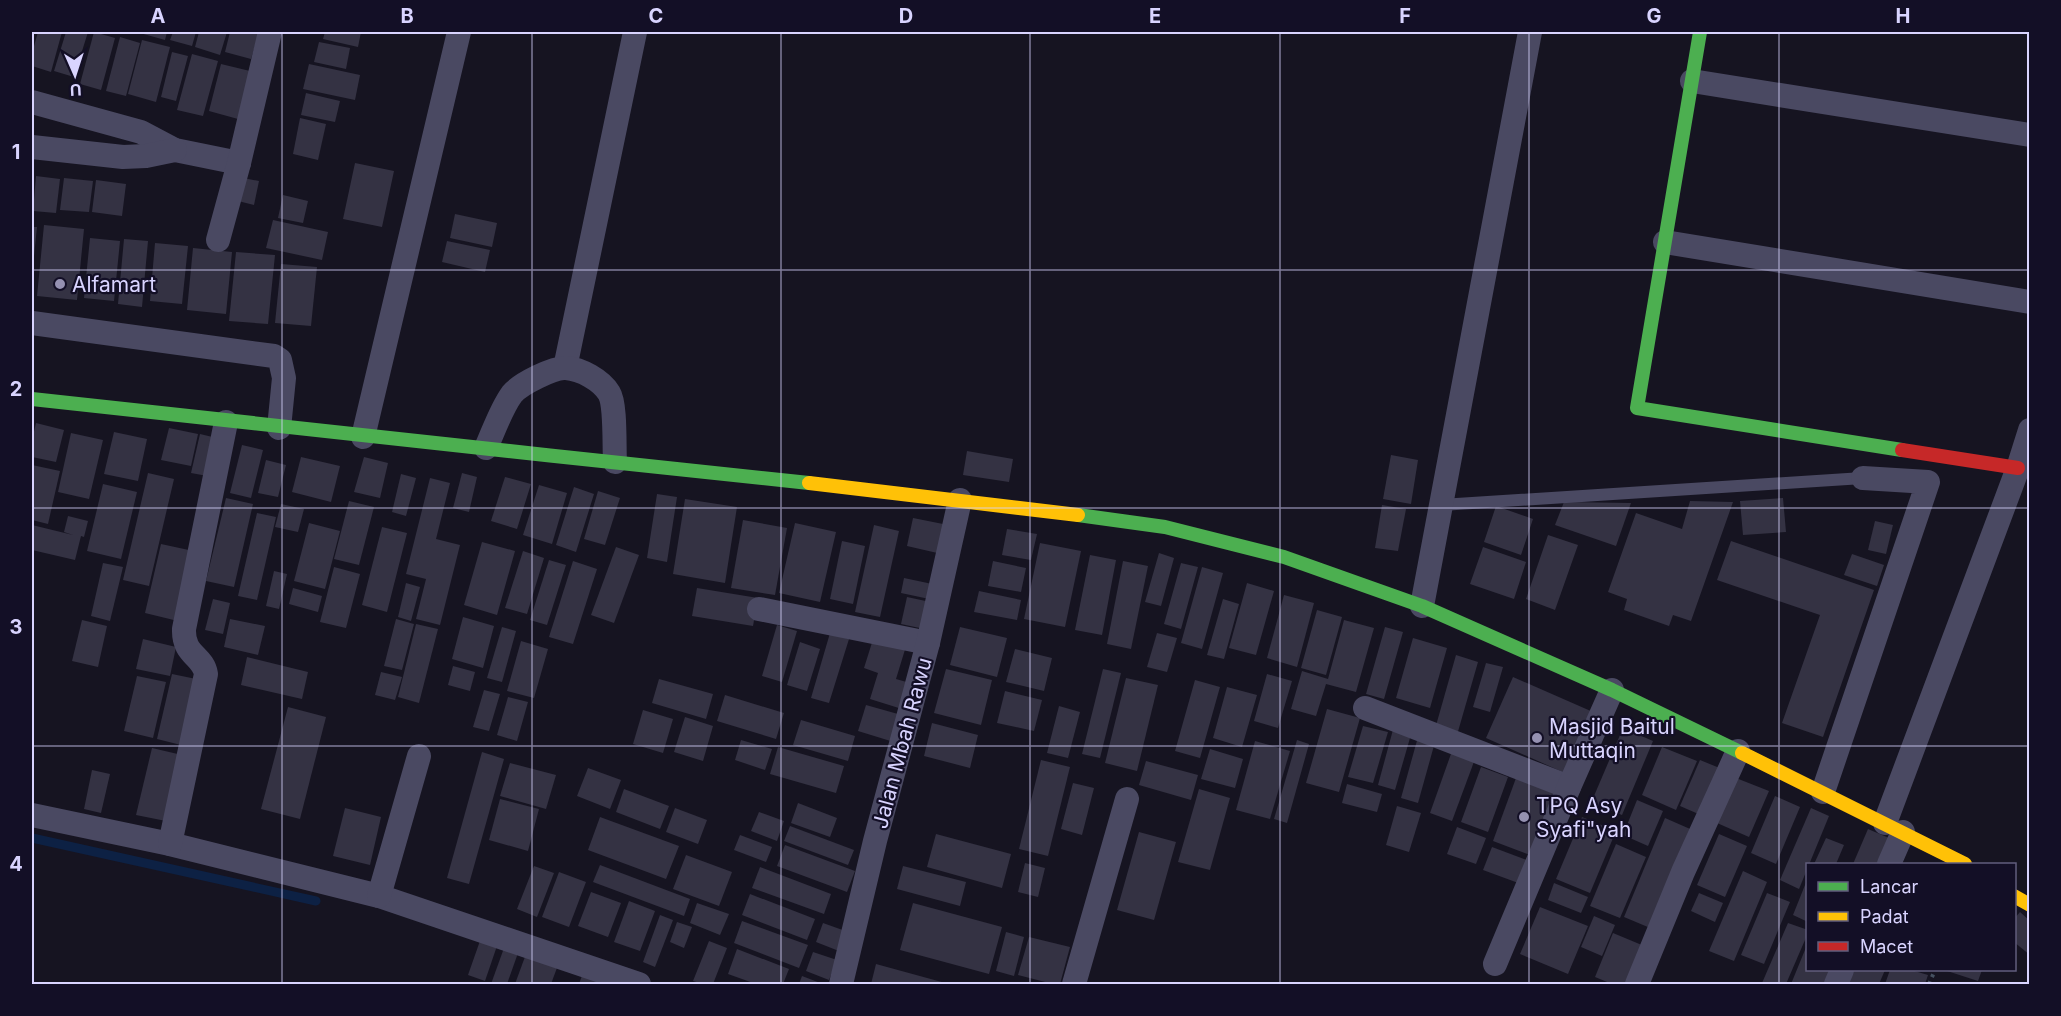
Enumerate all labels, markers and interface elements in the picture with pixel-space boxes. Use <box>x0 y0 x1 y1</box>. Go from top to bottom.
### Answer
text: A <box>151 4 166 28</box>
text: B <box>400 4 414 28</box>
text: C <box>649 4 663 28</box>
text: D <box>899 4 913 28</box>
text: E <box>1149 4 1161 28</box>
text: F <box>1399 4 1411 28</box>
text: G <box>1646 4 1662 28</box>
text: H <box>1896 4 1910 28</box>
north arrow <box>45 45 105 105</box>
text: U <box>69 80 82 100</box>
text: 1 <box>12 140 20 164</box>
place label: Alfamart <box>72 272 156 297</box>
marker: Alfamart <box>53 277 67 291</box>
text: 2 <box>10 377 22 401</box>
text: 3 <box>10 615 22 639</box>
street label: Jalan Mbah Rawu <box>867 655 937 831</box>
place label: Masjid Baitul Muttaqin <box>1549 714 1675 763</box>
marker: Masjid Baitul Muttaqin <box>1530 731 1544 745</box>
place label: TPQ Asy Syafi"yah <box>1536 793 1632 842</box>
marker: TPQ Asy Syafi"yah <box>1517 810 1531 824</box>
text: 4 <box>9 852 23 876</box>
legend <box>1806 863 2016 971</box>
text: Lancar <box>1860 876 1918 897</box>
text: Padat <box>1860 906 1909 927</box>
text: Macet <box>1860 936 1913 957</box>

